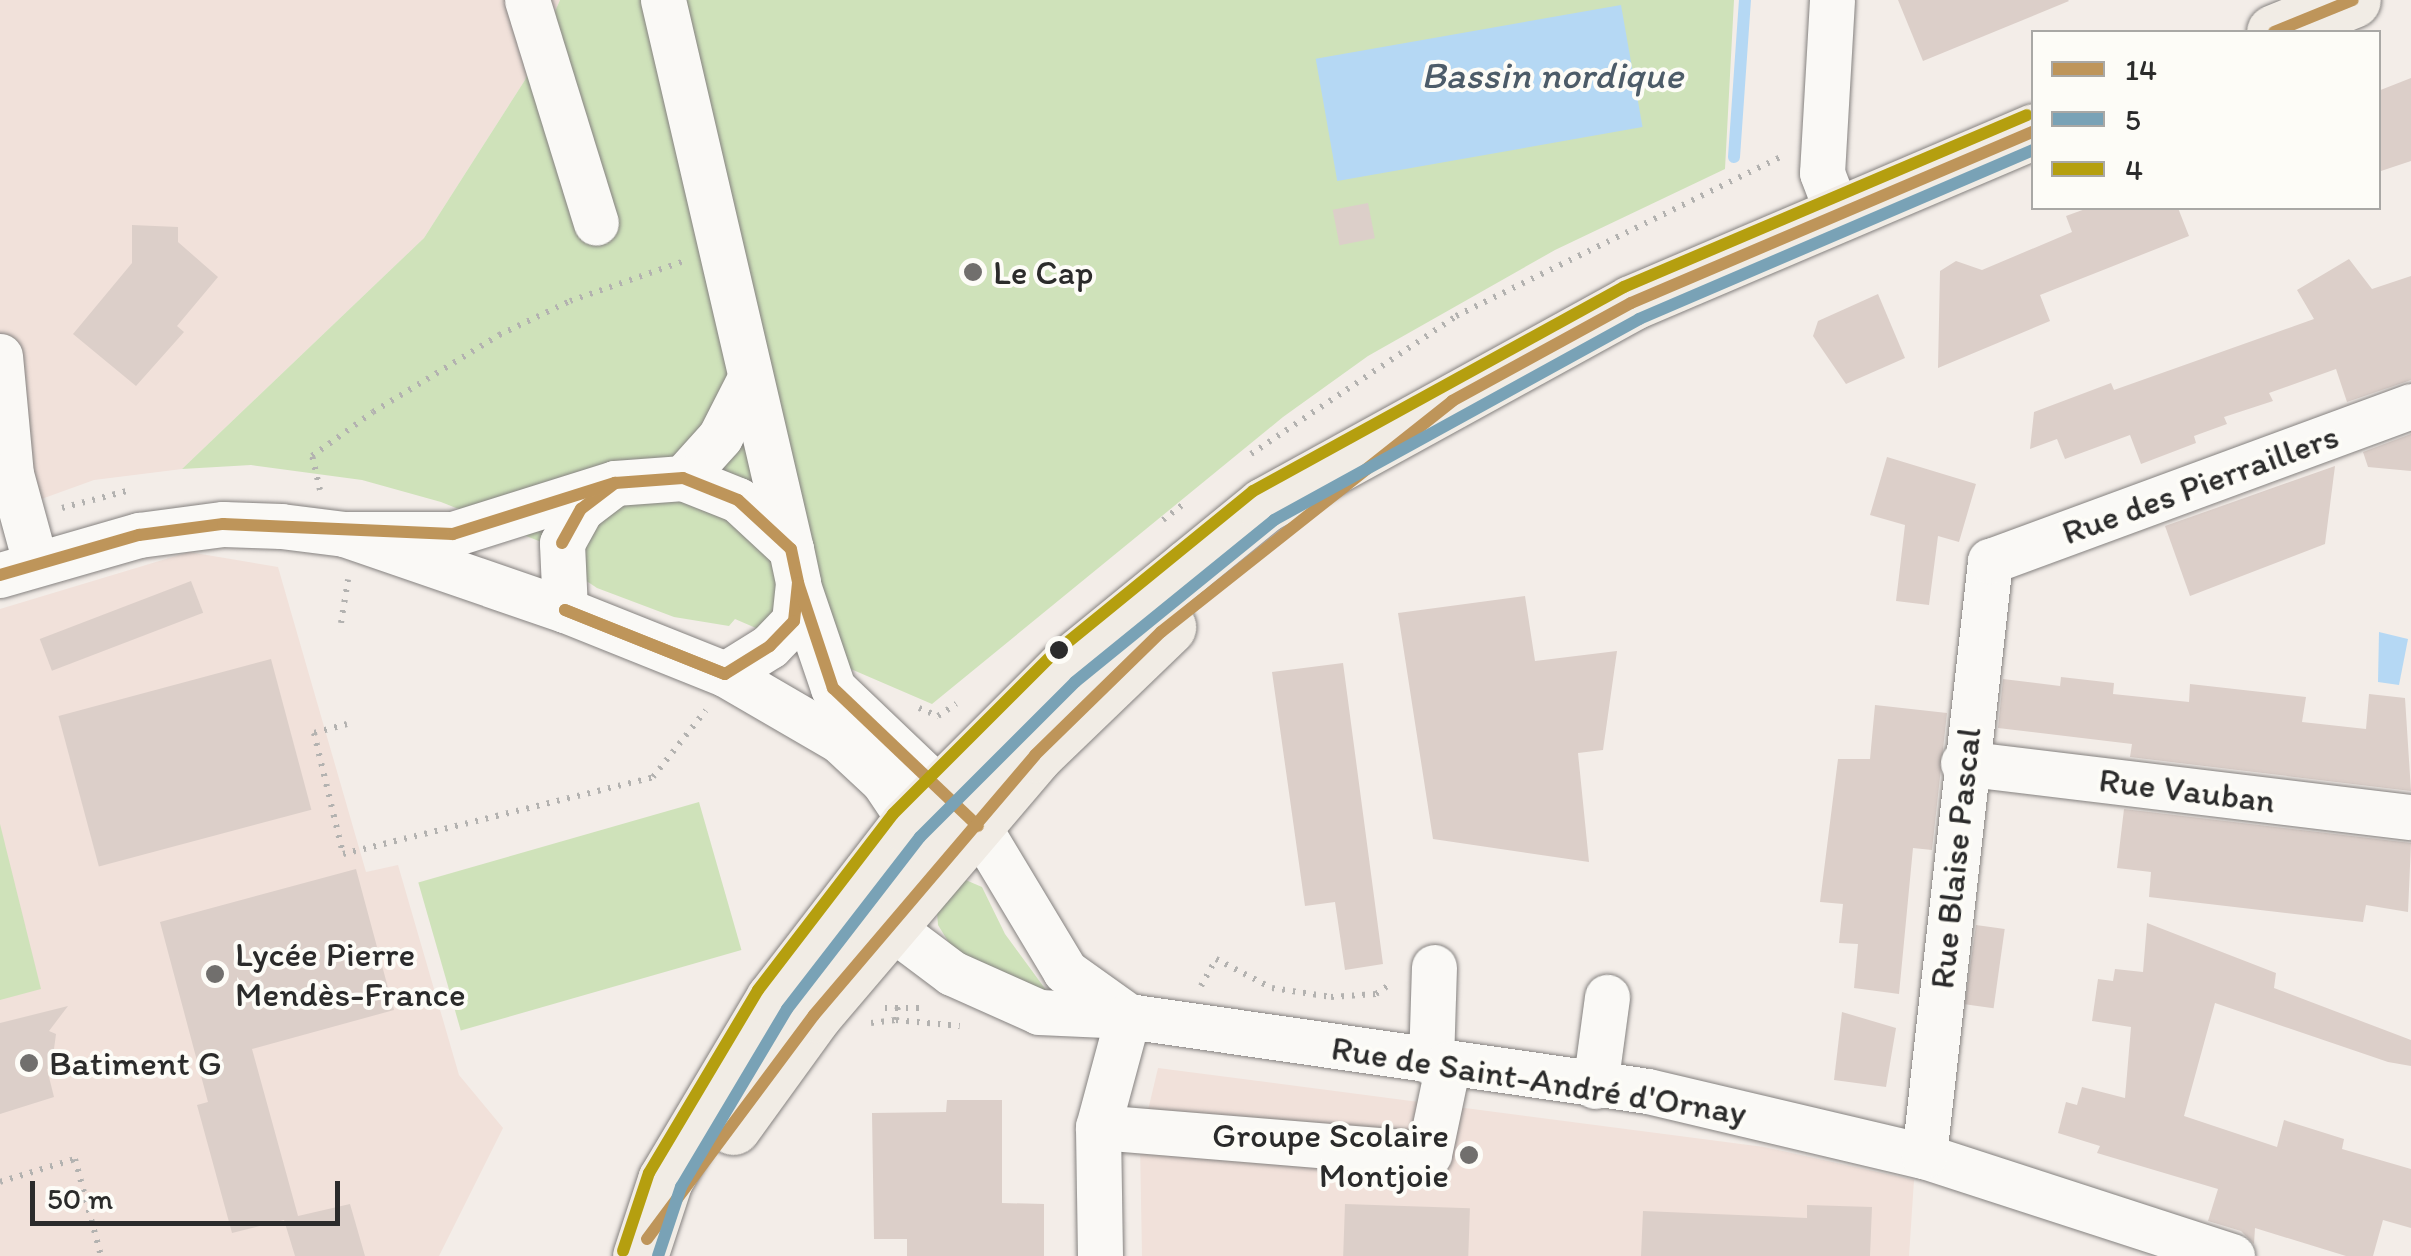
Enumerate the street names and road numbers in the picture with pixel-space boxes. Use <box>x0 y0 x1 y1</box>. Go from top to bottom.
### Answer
street label: Rue des Pierraillers <box>2057 415 2343 553</box>
street label: Rue Blaise Pascal <box>1920 726 1990 990</box>
street label: Rue Vauban <box>2097 758 2277 822</box>
street label: Rue de Saint-André d'Ornay <box>1328 1026 1750 1134</box>

